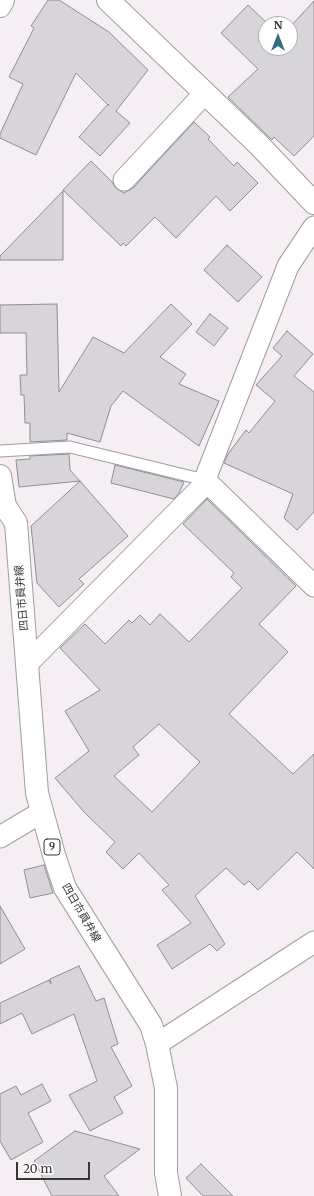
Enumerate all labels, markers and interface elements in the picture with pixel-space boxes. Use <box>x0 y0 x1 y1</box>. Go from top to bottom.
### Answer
north arrow <box>258 16 298 56</box>
text: N <box>274 18 282 32</box>
street label: 四日市員弁線 <box>13 565 31 631</box>
road number: 9 <box>44 839 60 855</box>
street label: 四日市員弁線 <box>59 881 103 945</box>
scale bar <box>18 1154 92 1180</box>
text: 20 m <box>23 1161 52 1176</box>

